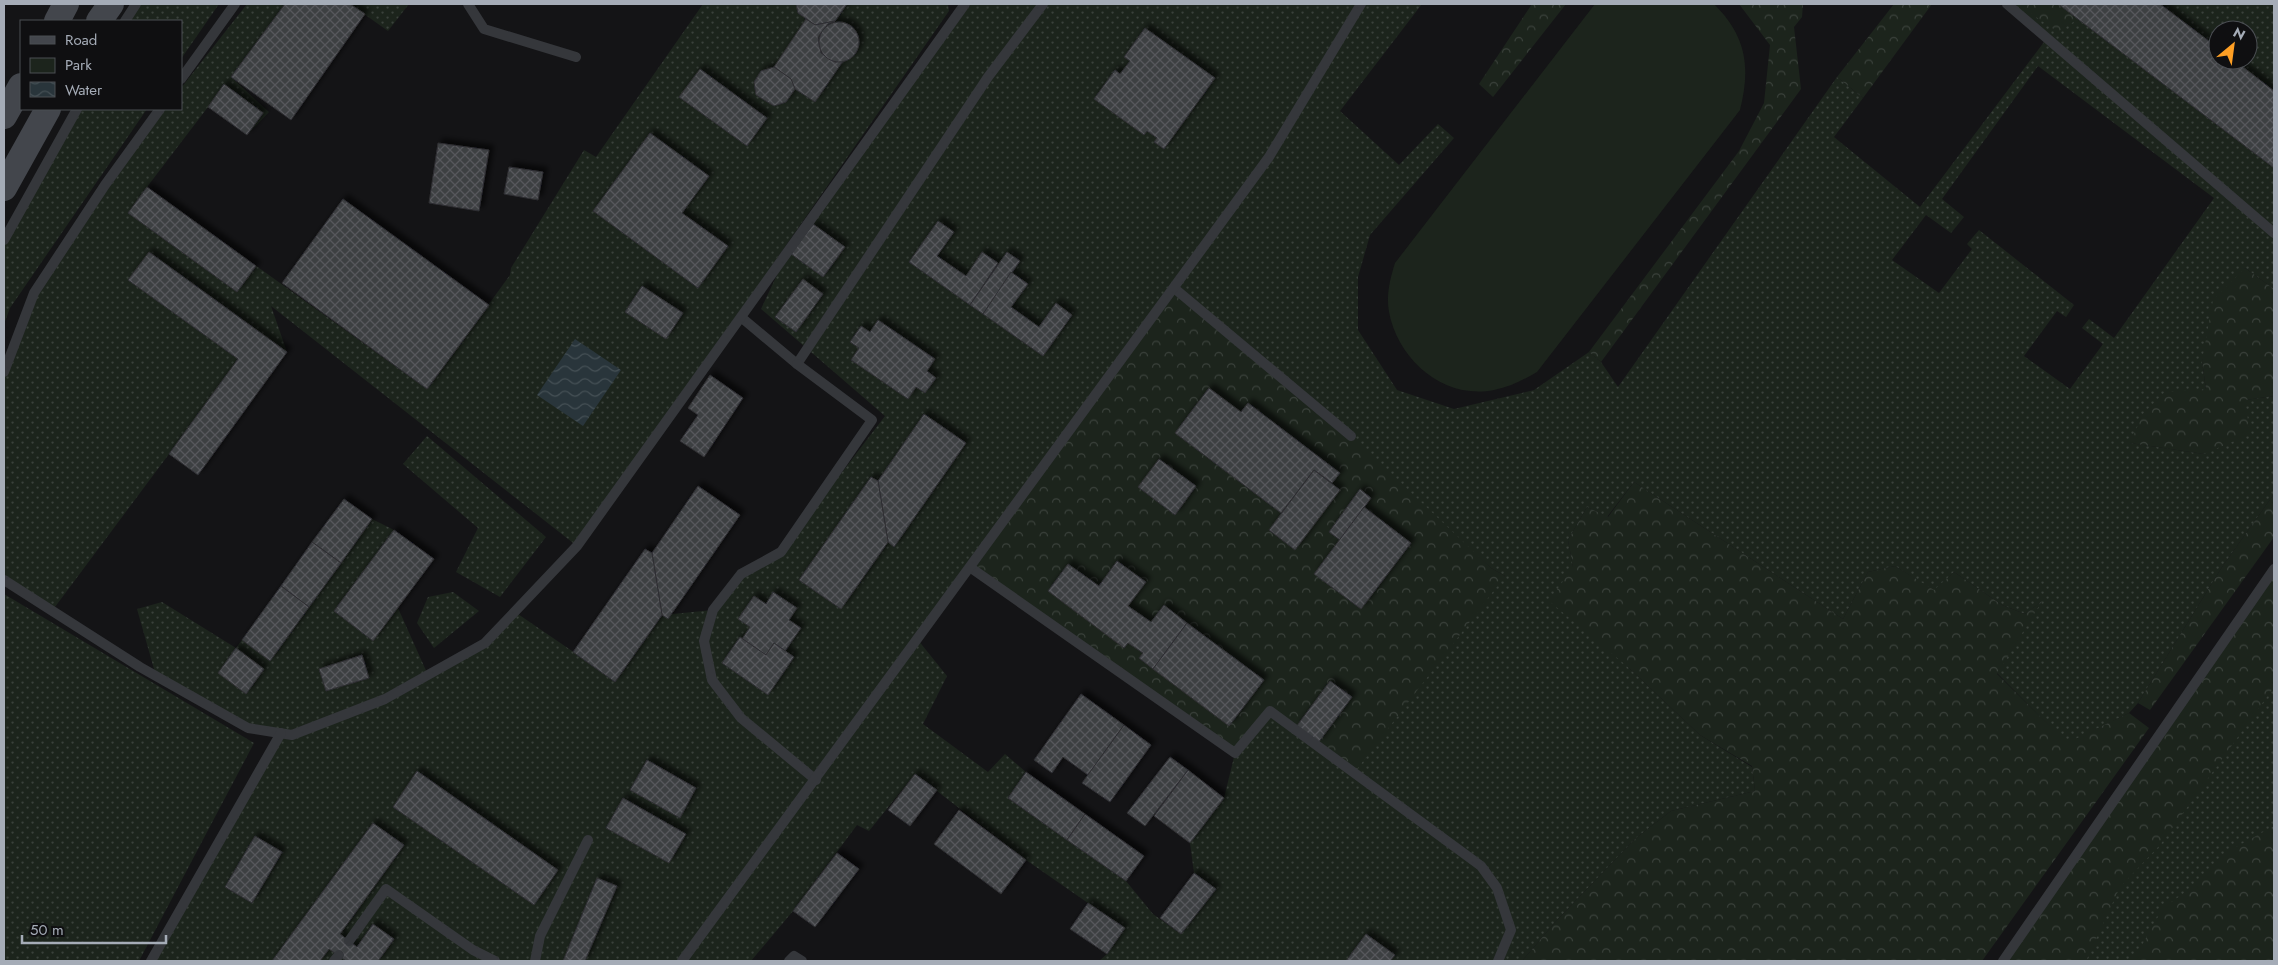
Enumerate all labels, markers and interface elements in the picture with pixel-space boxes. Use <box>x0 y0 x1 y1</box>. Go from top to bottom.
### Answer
legend <box>20 20 182 110</box>
north arrow <box>2208 20 2258 70</box>
text: N <box>2230 22 2249 45</box>
text: Road <box>65 29 97 51</box>
text: Park <box>65 54 92 76</box>
text: Water <box>65 79 103 101</box>
scale bar <box>22 912 166 944</box>
text: 50 m <box>30 919 64 941</box>

